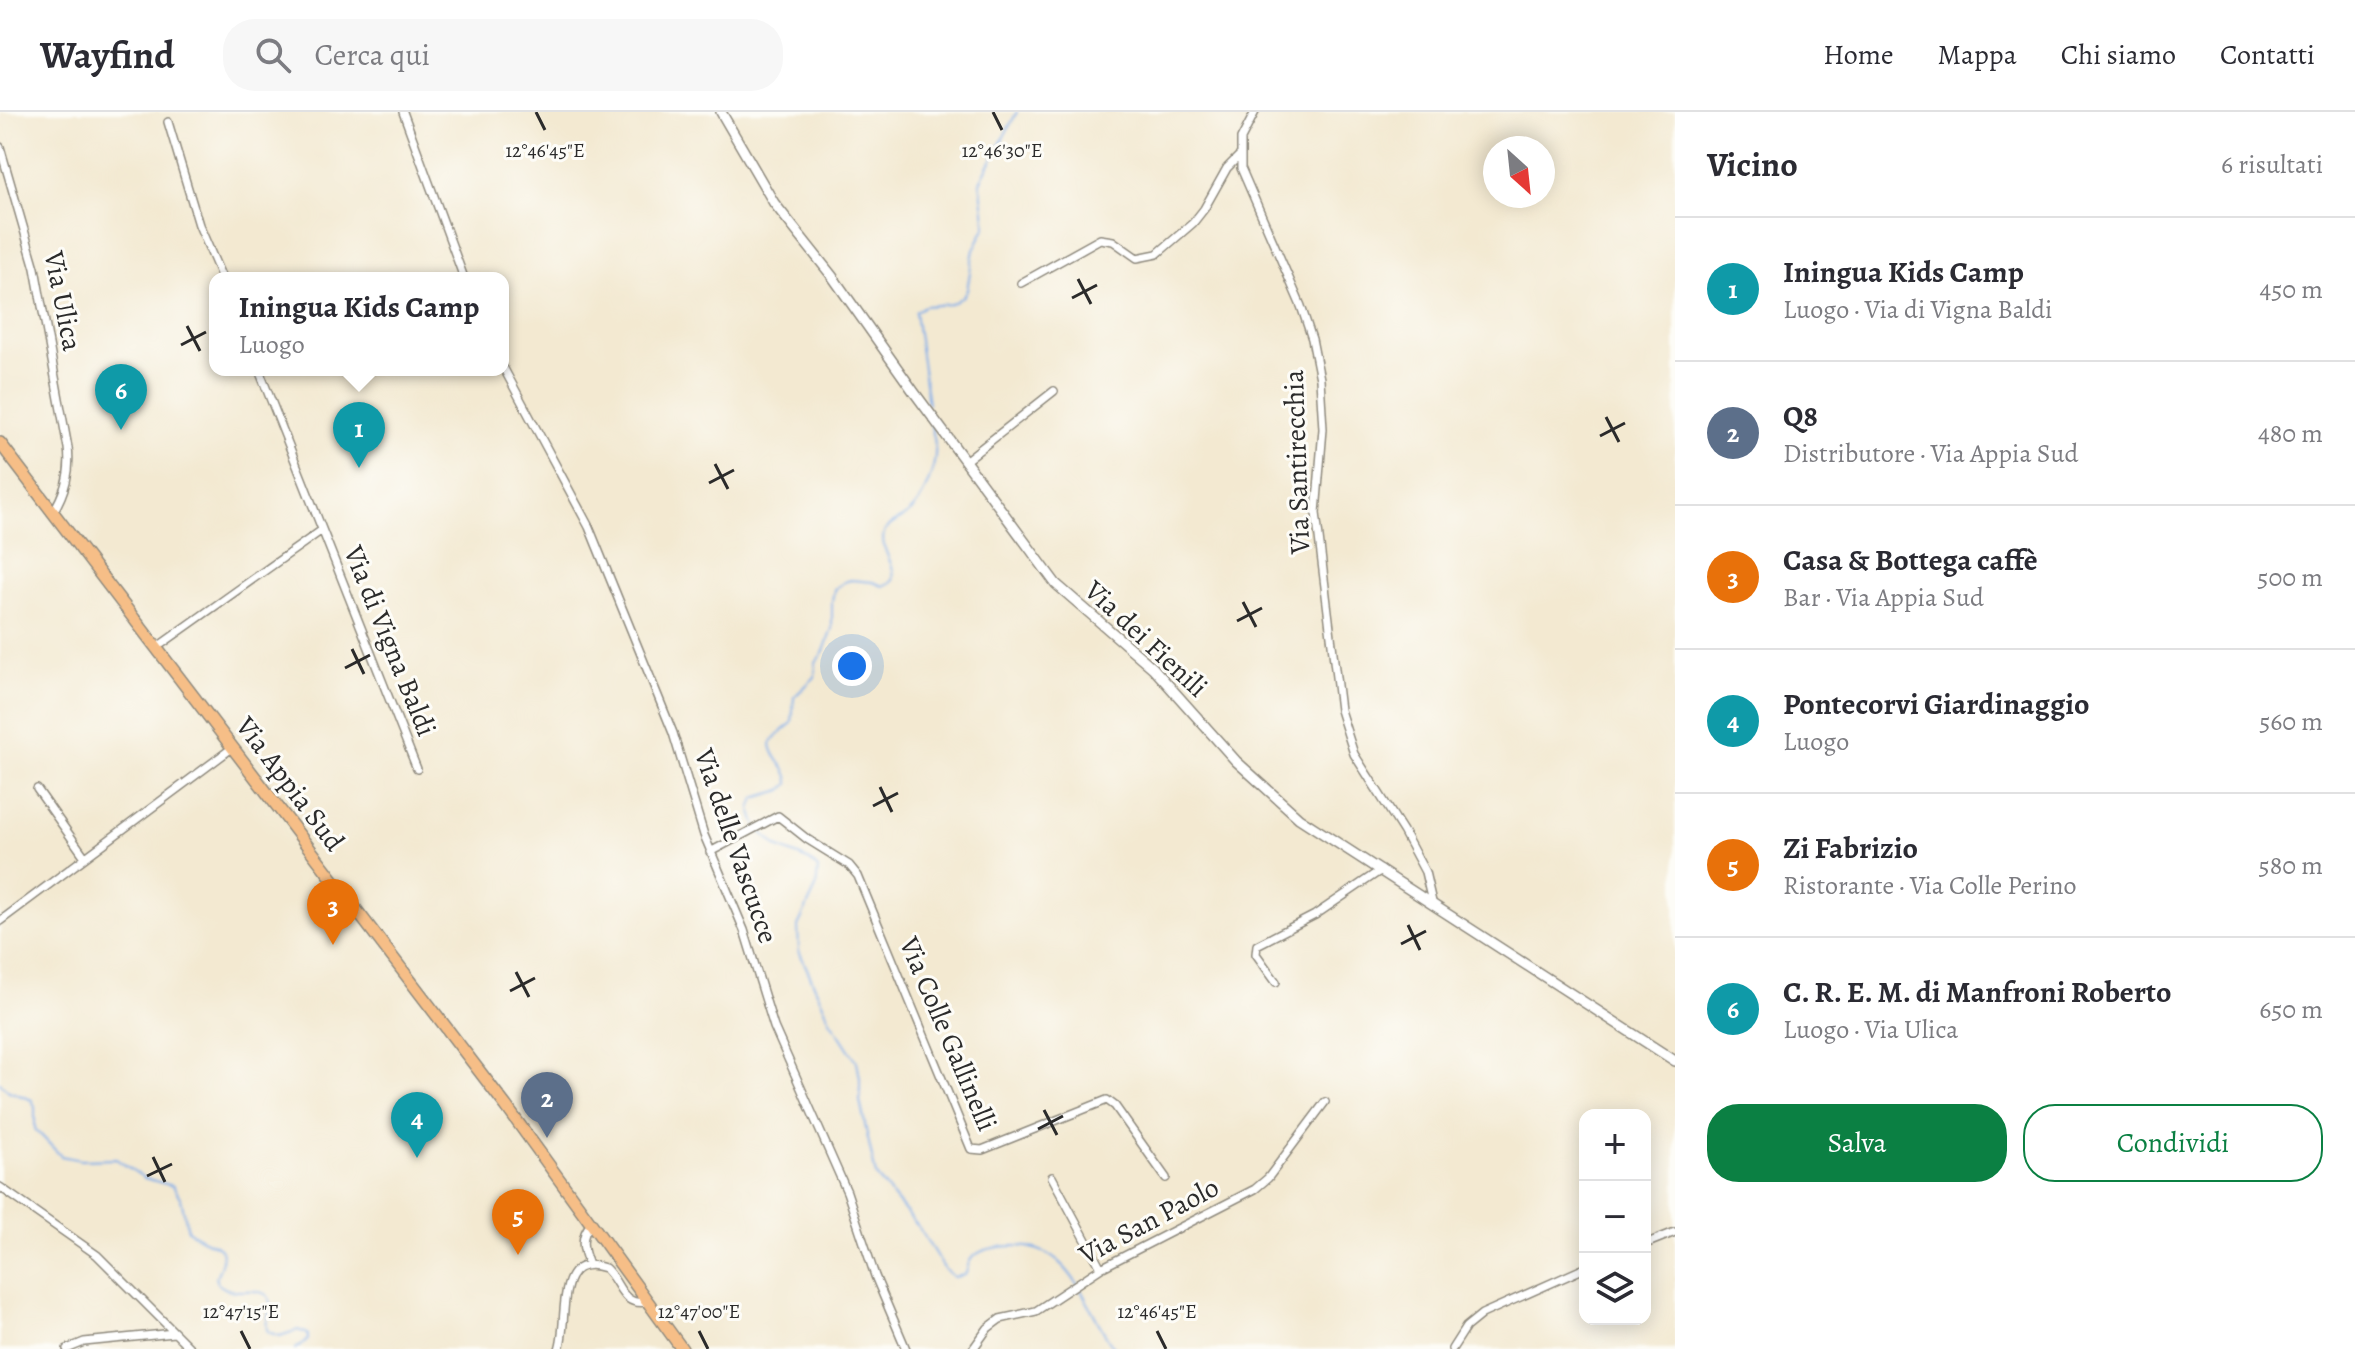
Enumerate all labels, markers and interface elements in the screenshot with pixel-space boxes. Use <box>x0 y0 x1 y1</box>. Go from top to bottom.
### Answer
search box <box>223 19 783 91</box>
text: Wayfind <box>40 29 175 81</box>
icon: search <box>251 33 295 77</box>
text: Cerca qui <box>315 35 430 75</box>
text: Home <box>1823 36 1894 74</box>
text: Mappa <box>1938 36 2017 74</box>
text: Chi siamo <box>2061 36 2176 74</box>
text: Contatti <box>2220 36 2315 74</box>
north arrow <box>1483 136 1555 208</box>
text: 12°46'45"E <box>505 137 585 164</box>
text: 12°46'30"E <box>962 137 1042 164</box>
text: Vicino <box>1707 141 1798 188</box>
text: 6 risultati <box>2221 147 2323 182</box>
street label: Via Ulica <box>35 247 91 354</box>
text: Iningua Kids Camp <box>1783 252 2024 292</box>
popup <box>209 272 509 376</box>
text: 1 <box>1728 272 1738 307</box>
text: 450 m <box>2259 272 2323 307</box>
text: Iningua Kids Camp <box>239 287 479 327</box>
text: Luogo · Via di Vigna Baldi <box>1783 292 2052 327</box>
text: Luogo <box>239 327 305 362</box>
pin: 6 <box>95 364 147 430</box>
street label: Via Santirecchia <box>1275 369 1319 556</box>
text: Q8 <box>1783 396 1818 436</box>
pin: 1 <box>333 402 385 468</box>
text: 2 <box>1727 416 1739 451</box>
text: 480 m <box>2258 416 2323 451</box>
text: Distributore · Via Appia Sud <box>1783 436 2078 471</box>
street label: Via di Vigna Baldi <box>334 539 446 742</box>
text: Casa & Bottega caffè <box>1783 540 2038 580</box>
text: 3 <box>1727 560 1739 595</box>
text: 500 m <box>2257 560 2323 595</box>
street label: Via dei Fienili <box>1075 571 1216 706</box>
text: Bar · Via Appia Sud <box>1783 580 1984 615</box>
your location <box>832 646 872 686</box>
text: Pontecorvi Giardinaggio <box>1783 684 2089 724</box>
text: 4 <box>1727 704 1739 739</box>
text: 560 m <box>2259 704 2323 739</box>
street label: Via Appia Sud <box>226 708 354 860</box>
text: Luogo <box>1783 724 1849 759</box>
street label: Via delle Vascucce <box>685 743 787 948</box>
text: Zi Fabrizio <box>1783 828 1918 868</box>
text: 5 <box>1727 848 1739 883</box>
text: 580 m <box>2259 848 2323 883</box>
text: Ristorante · Via Colle Perino <box>1783 868 2077 903</box>
pin: 3 <box>307 879 359 945</box>
street label: Via Colle Gallinelli <box>890 930 1006 1137</box>
text: C. R. E. M. di Manfroni Roberto <box>1783 972 2172 1012</box>
text: 6 <box>1727 992 1739 1027</box>
text: 650 m <box>2259 992 2323 1027</box>
text: Luogo · Via Ulica <box>1783 1012 1958 1047</box>
pin: 2 <box>521 1072 573 1138</box>
pin: 4 <box>391 1092 443 1158</box>
button: Salva <box>1707 1104 2007 1182</box>
button: Condividi <box>2023 1104 2323 1182</box>
map controls <box>1579 1109 1651 1325</box>
button: + <box>1579 1109 1651 1181</box>
street label: Via San Paolo <box>1072 1168 1226 1274</box>
button: − <box>1579 1181 1651 1253</box>
pin: 5 <box>492 1189 544 1255</box>
button: layers <box>1579 1253 1651 1325</box>
text: 12°47'15"E <box>203 1298 279 1325</box>
text: 12°47'00"E <box>658 1298 740 1325</box>
text: 12°46'45"E <box>1117 1298 1197 1325</box>

